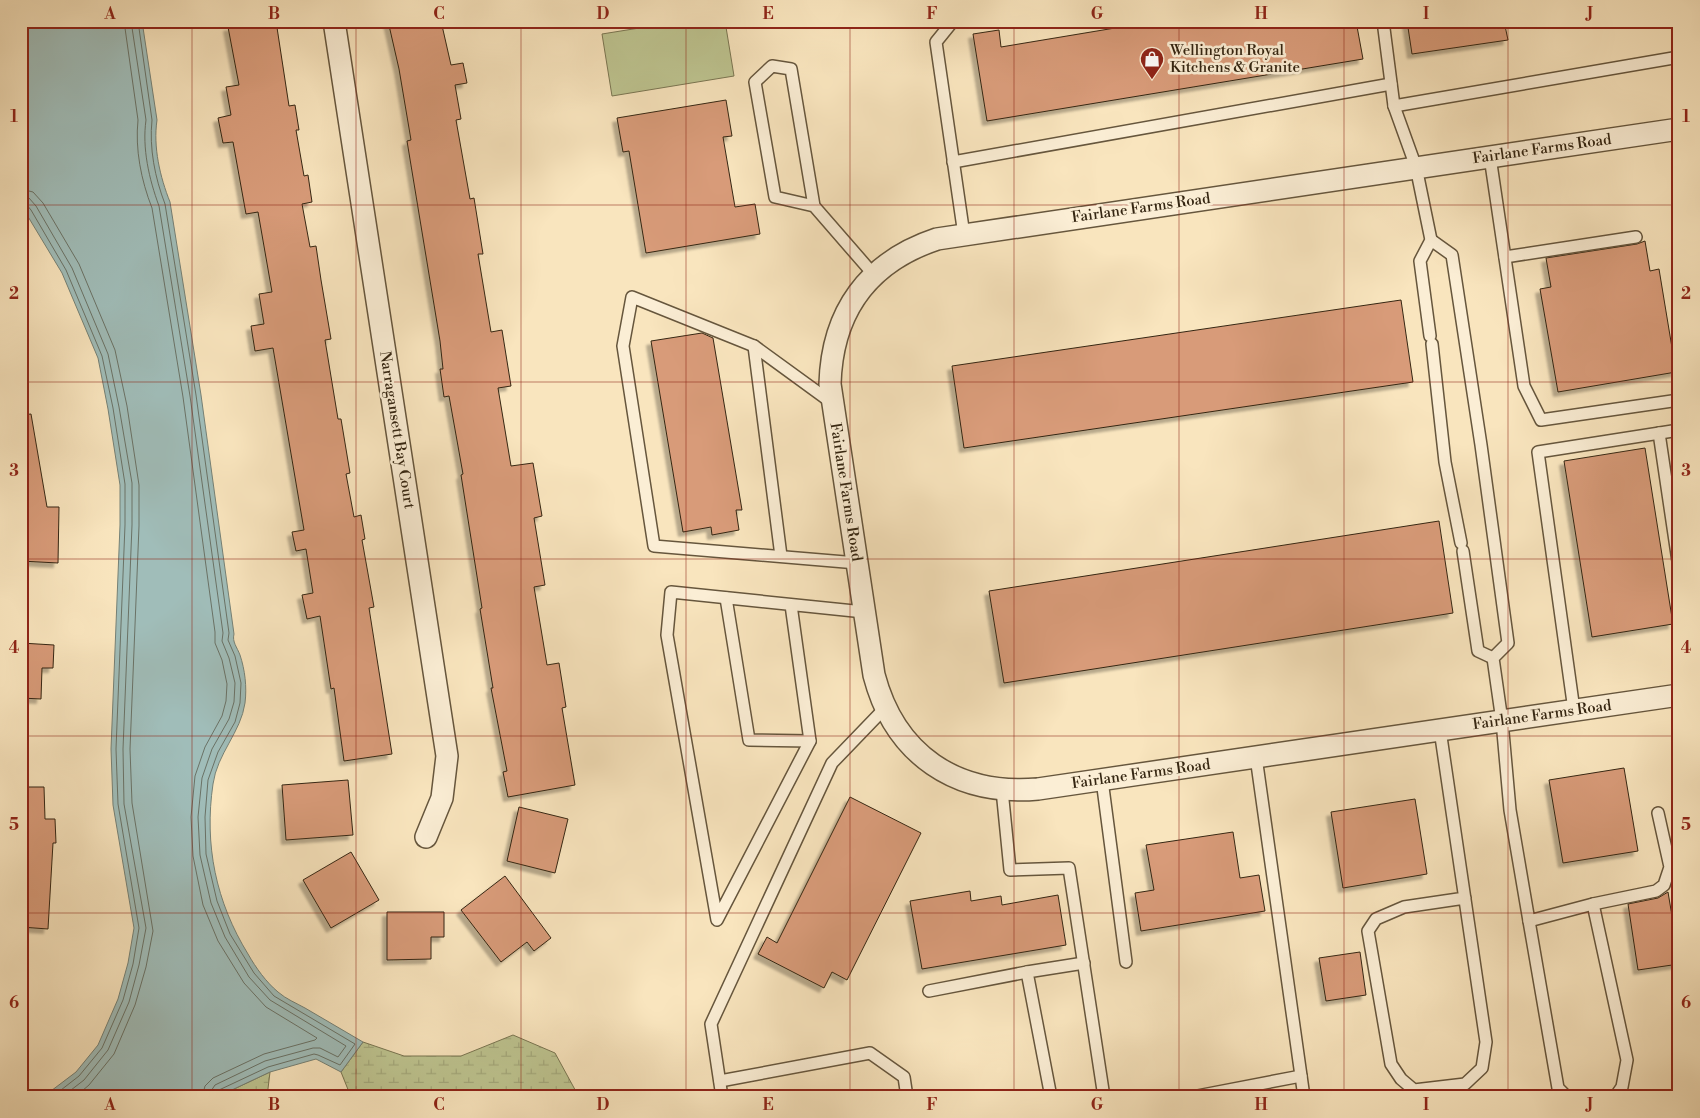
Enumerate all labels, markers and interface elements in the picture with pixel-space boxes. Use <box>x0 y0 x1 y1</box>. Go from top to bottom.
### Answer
text: A <box>103 4 116 24</box>
text: B <box>268 4 280 24</box>
text: C <box>433 4 445 24</box>
text: D <box>597 4 610 24</box>
text: E <box>762 4 774 24</box>
text: F <box>926 4 938 24</box>
text: G <box>1091 4 1104 24</box>
text: H <box>1254 4 1268 24</box>
text: I <box>1423 4 1429 24</box>
text: J <box>1585 4 1593 24</box>
place label: Wellington Royal Kitchens & Granite <box>1169 41 1300 77</box>
shop icon: Wellington Royal Kitchens & Granite <box>1139 46 1165 80</box>
text: 1 <box>10 107 18 127</box>
text: 1 <box>1682 107 1690 127</box>
street label: Fairlane Farms Road <box>1471 130 1613 168</box>
street label: Fairlane Farms Road <box>1070 189 1212 227</box>
text: 2 <box>9 284 19 304</box>
text: 2 <box>1681 284 1691 304</box>
street label: Narragansett Bay Court <box>375 350 419 511</box>
street label: Fairlane Farms Road <box>826 421 866 563</box>
text: 3 <box>9 461 19 481</box>
text: 3 <box>1681 461 1691 481</box>
text: 4 <box>9 638 20 658</box>
text: 4 <box>1681 638 1692 658</box>
street label: Fairlane Farms Road <box>1471 696 1613 734</box>
street label: Fairlane Farms Road <box>1070 755 1212 793</box>
text: 5 <box>9 815 19 835</box>
text: 5 <box>1681 815 1691 835</box>
text: 6 <box>9 993 19 1013</box>
text: 6 <box>1681 993 1691 1013</box>
text: A <box>103 1095 116 1115</box>
text: B <box>268 1095 280 1115</box>
text: C <box>433 1095 445 1115</box>
text: D <box>597 1095 610 1115</box>
text: E <box>762 1095 774 1115</box>
text: F <box>926 1095 938 1115</box>
text: G <box>1091 1095 1104 1115</box>
text: H <box>1254 1095 1268 1115</box>
text: I <box>1423 1095 1429 1115</box>
text: J <box>1585 1095 1593 1115</box>

